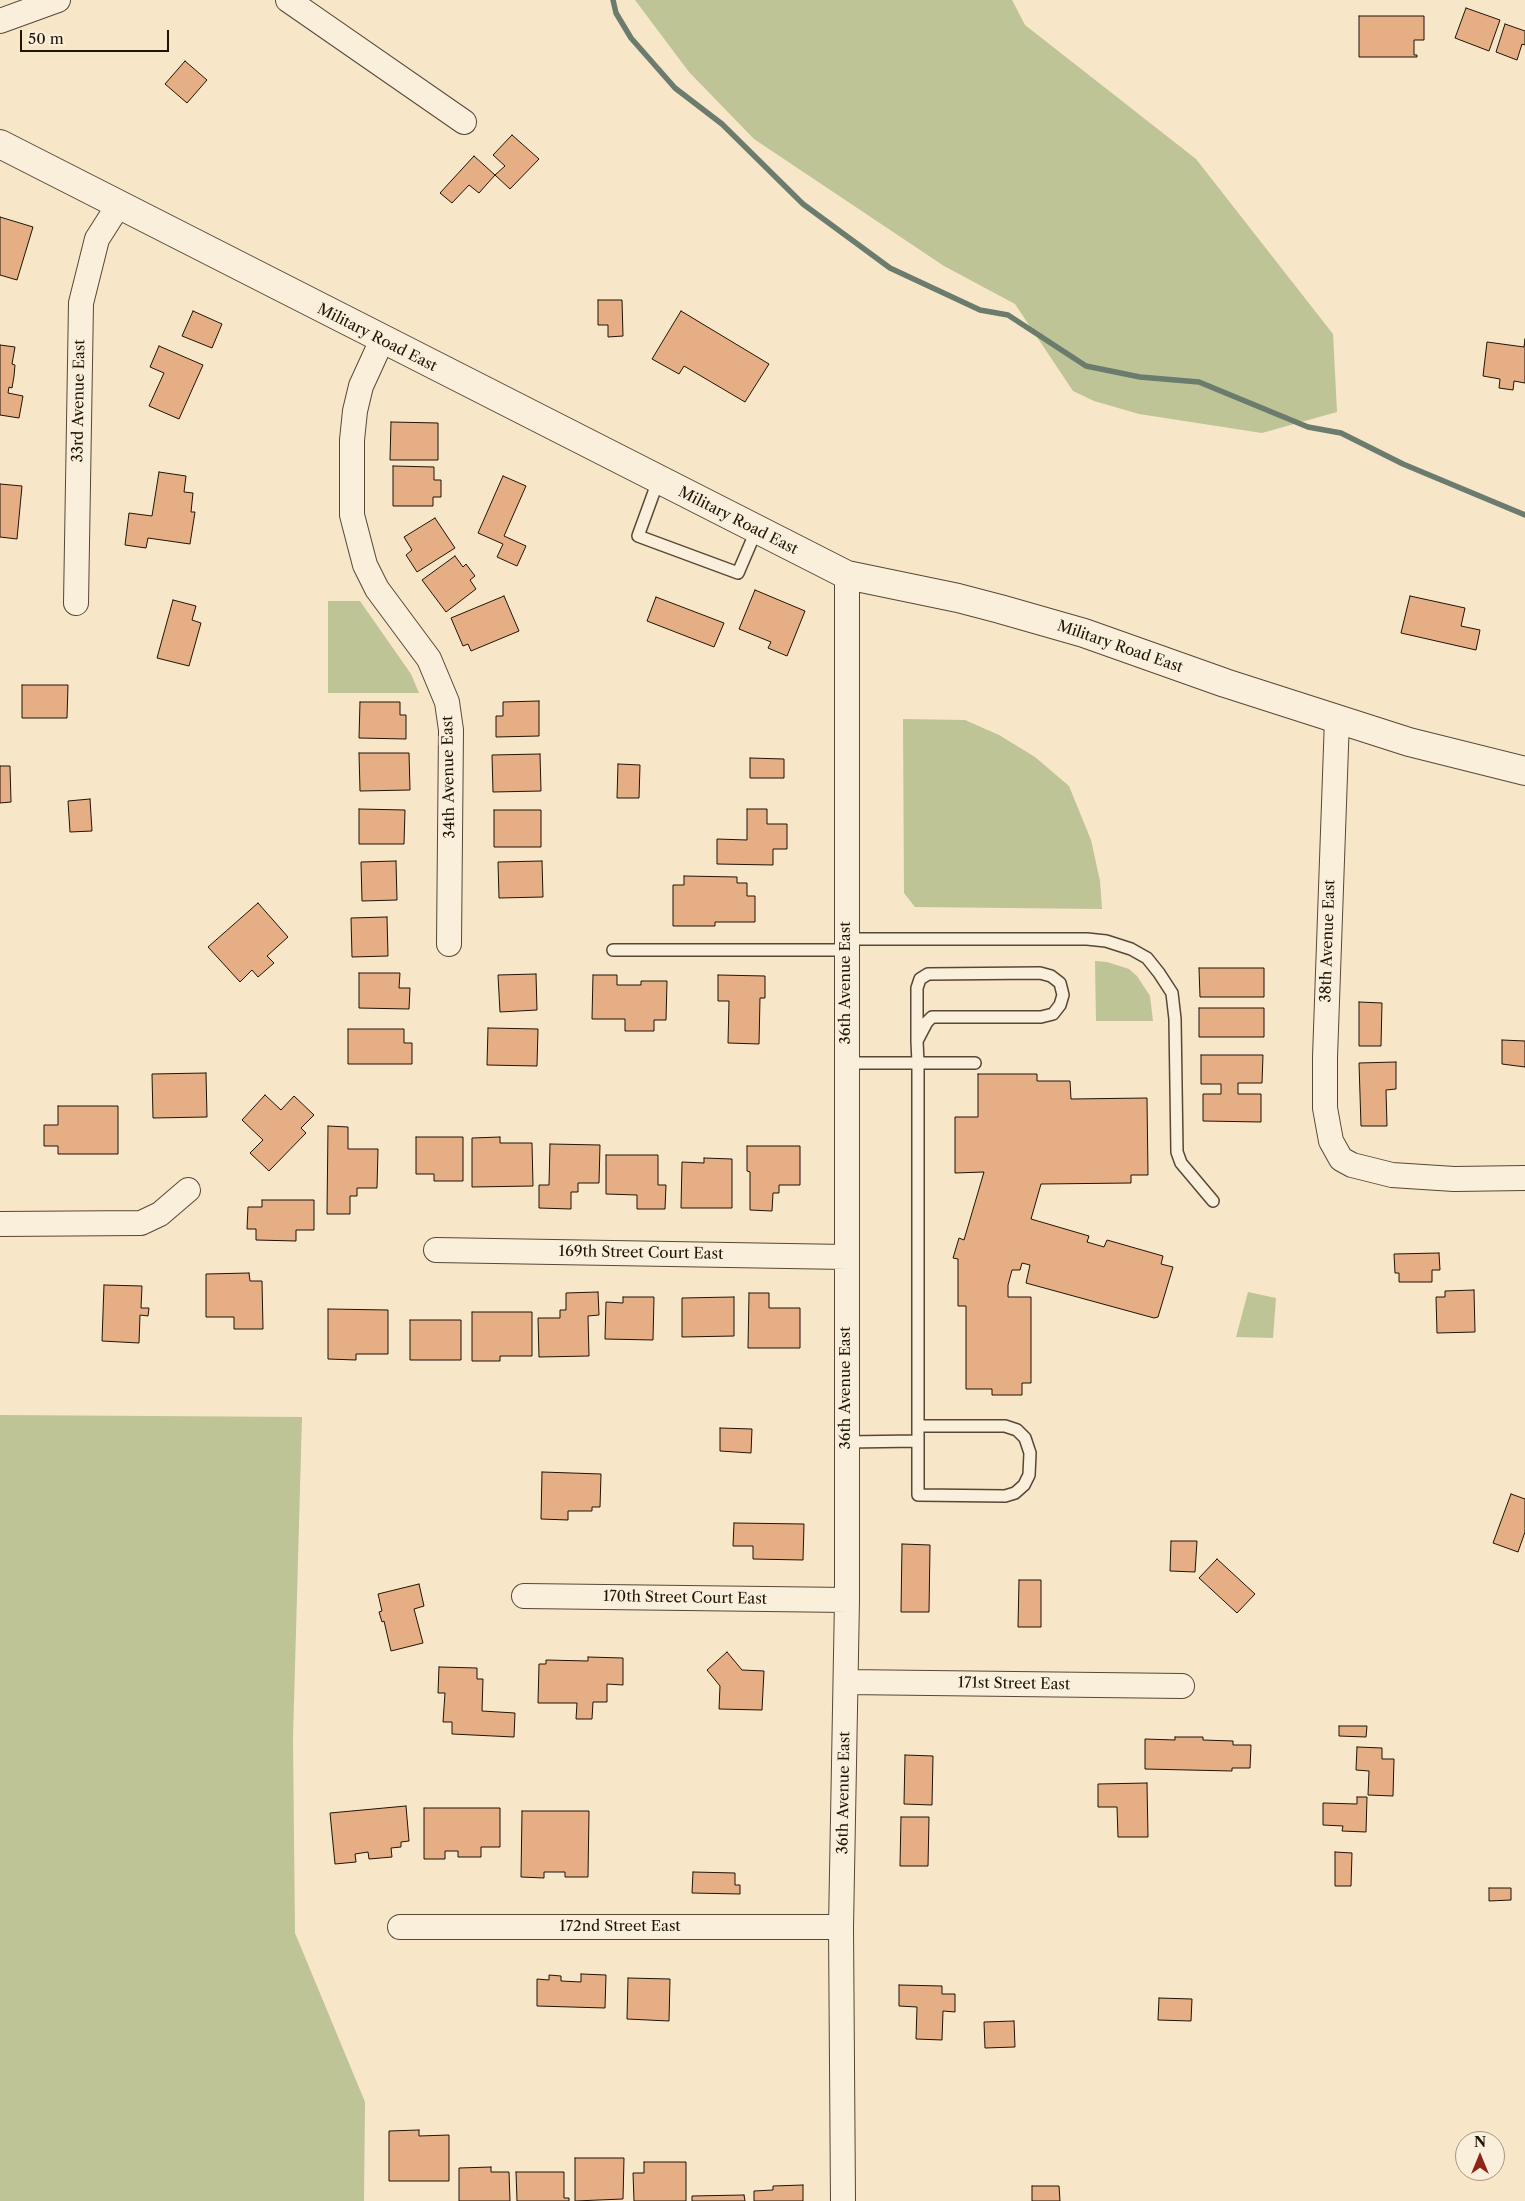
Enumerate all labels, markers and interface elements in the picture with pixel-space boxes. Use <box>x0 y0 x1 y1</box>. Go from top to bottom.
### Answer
scale bar <box>22 20 171 52</box>
text: 50 m <box>28 29 64 48</box>
street label: Military Road East <box>314 300 440 376</box>
street label: 33rd Avenue East <box>69 339 89 463</box>
street label: Military Road East <box>675 483 801 559</box>
street label: Military Road East <box>1055 617 1185 677</box>
street label: 34th Avenue East <box>439 715 459 839</box>
street label: 38th Avenue East <box>1317 879 1339 1003</box>
street label: 36th Avenue East <box>837 921 855 1045</box>
street label: 169th Street Court East <box>559 1243 723 1263</box>
street label: 36th Avenue East <box>837 1326 855 1450</box>
street label: 170th Street Court East <box>603 1588 767 1608</box>
street label: 171st Street East <box>958 1674 1070 1694</box>
street label: 36th Avenue East <box>834 1731 854 1855</box>
street label: 172nd Street East <box>559 1918 681 1936</box>
north arrow <box>1455 2131 1505 2181</box>
text: N <box>1474 2133 1486 2151</box>

